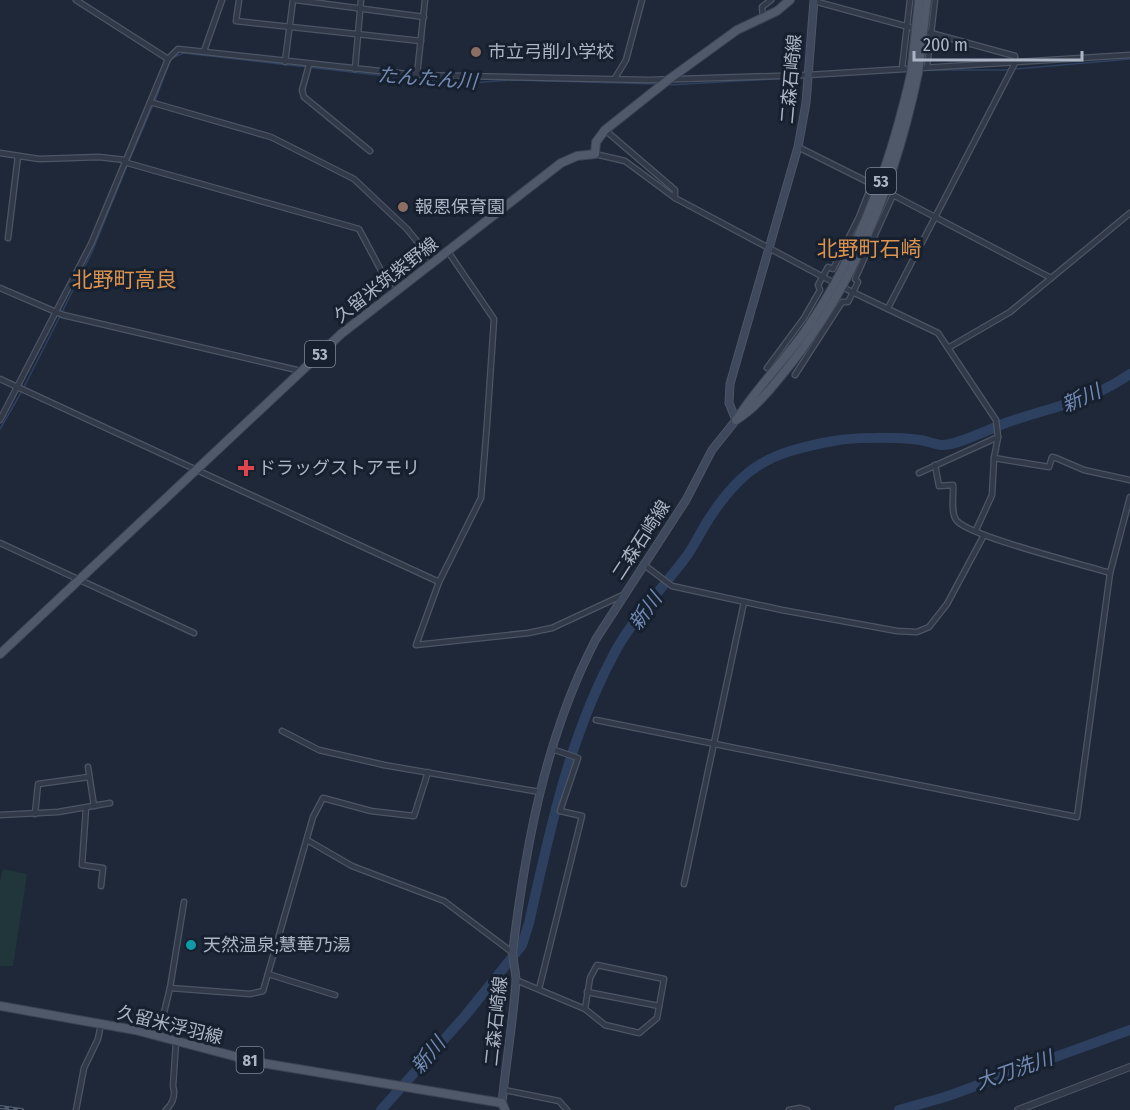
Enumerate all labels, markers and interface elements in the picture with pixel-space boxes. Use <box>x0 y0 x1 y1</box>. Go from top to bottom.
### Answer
scale bar <box>914 24 1082 62</box>
street label: 二森石崎線 <box>776 33 806 125</box>
text: 200 m <box>923 34 968 56</box>
place label: 市立弓削小学校 <box>488 41 614 63</box>
marker: 市立弓削小学校 <box>469 45 483 59</box>
water label: たんたん川 <box>376 63 480 94</box>
road number: 53 <box>866 168 896 194</box>
place label: 報恩保育園 <box>415 196 505 218</box>
marker: 報恩保育園 <box>396 200 410 214</box>
street label: 久留米筑紫野線 <box>330 233 442 327</box>
district label: 北野町石崎 <box>817 236 922 262</box>
district label: 北野町高良 <box>72 267 177 293</box>
road number: 53 <box>305 341 335 367</box>
water label: 新川 <box>1058 378 1106 417</box>
place label: ドラッグストアモリ <box>258 457 420 479</box>
marker: ドラッグストアモリ <box>239 461 253 475</box>
street label: 二森石崎線 <box>607 496 675 584</box>
water label: 新川 <box>624 586 668 634</box>
place label: 天然温泉;慧華乃湯 <box>203 934 351 956</box>
marker: 天然温泉;慧華乃湯 <box>184 938 198 952</box>
street label: 二森石崎線 <box>480 975 512 1067</box>
street label: 久留米浮羽線 <box>115 1001 225 1049</box>
water label: 新川 <box>406 1030 451 1078</box>
water label: 大刀洗川 <box>972 1045 1058 1094</box>
road number: 81 <box>236 1047 264 1073</box>

